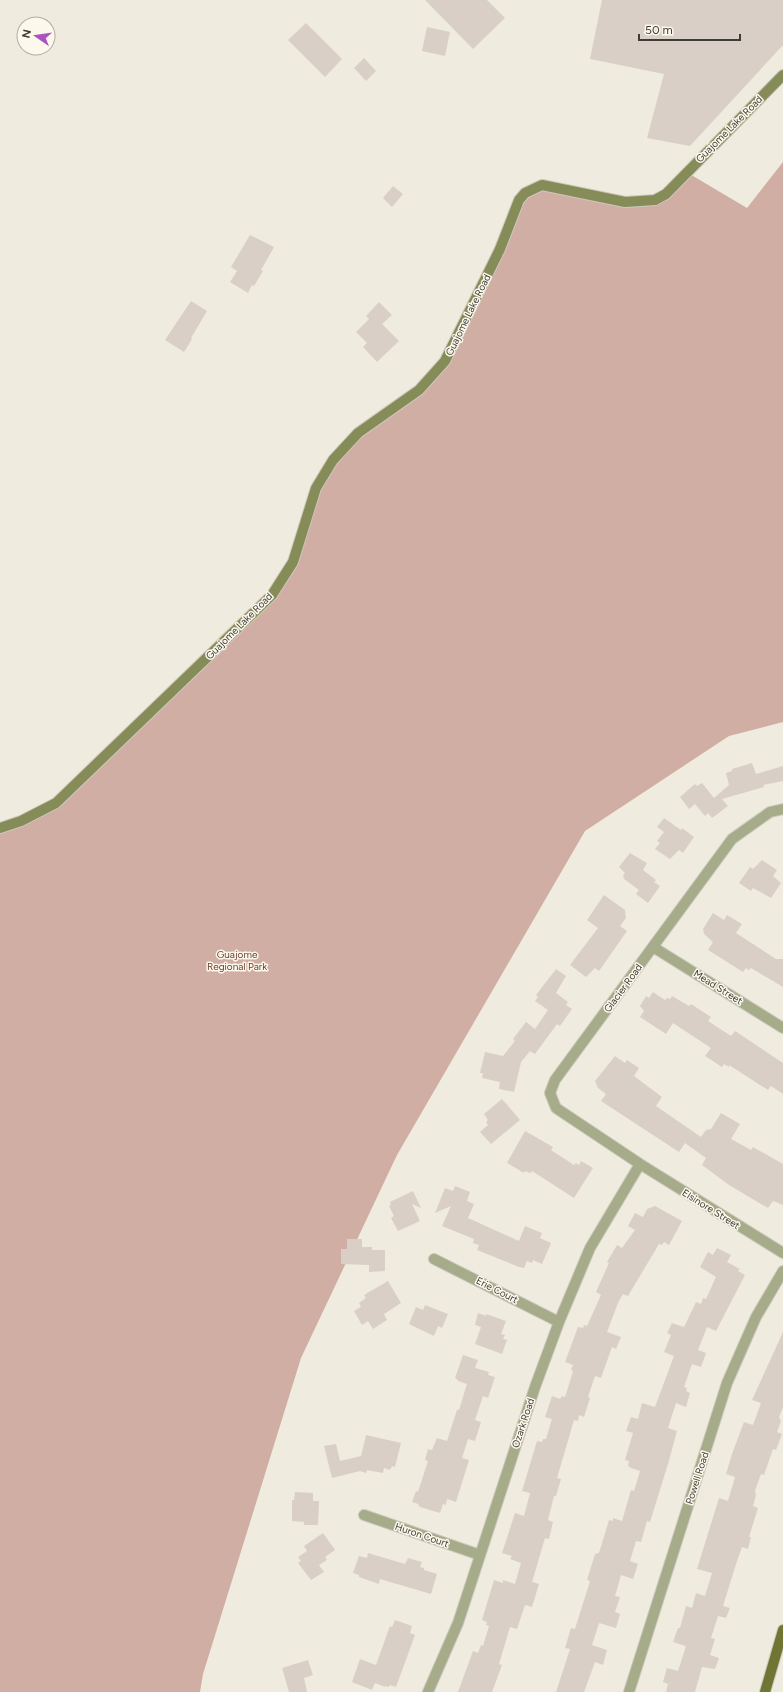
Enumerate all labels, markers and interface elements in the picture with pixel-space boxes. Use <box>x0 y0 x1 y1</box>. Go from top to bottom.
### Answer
north arrow <box>16 16 56 56</box>
scale bar <box>639 16 740 42</box>
text: 50 m <box>645 23 673 37</box>
text: N <box>19 28 34 39</box>
street label: Guajome Lake Road <box>693 93 765 165</box>
street label: Guajome Lake Road <box>443 272 493 358</box>
street label: Guajome Lake Road <box>203 590 275 662</box>
park label: Guajome Regional Park <box>207 948 267 973</box>
street label: Glacier Road <box>601 961 645 1015</box>
street label: Mead Street <box>691 967 745 1007</box>
street label: Elsinore Street <box>680 1186 743 1232</box>
street label: Erie Court <box>474 1274 520 1306</box>
street label: Ozark Road <box>509 1396 537 1449</box>
street label: Powell Road <box>682 1450 712 1506</box>
street label: Huron Court <box>393 1520 451 1550</box>

